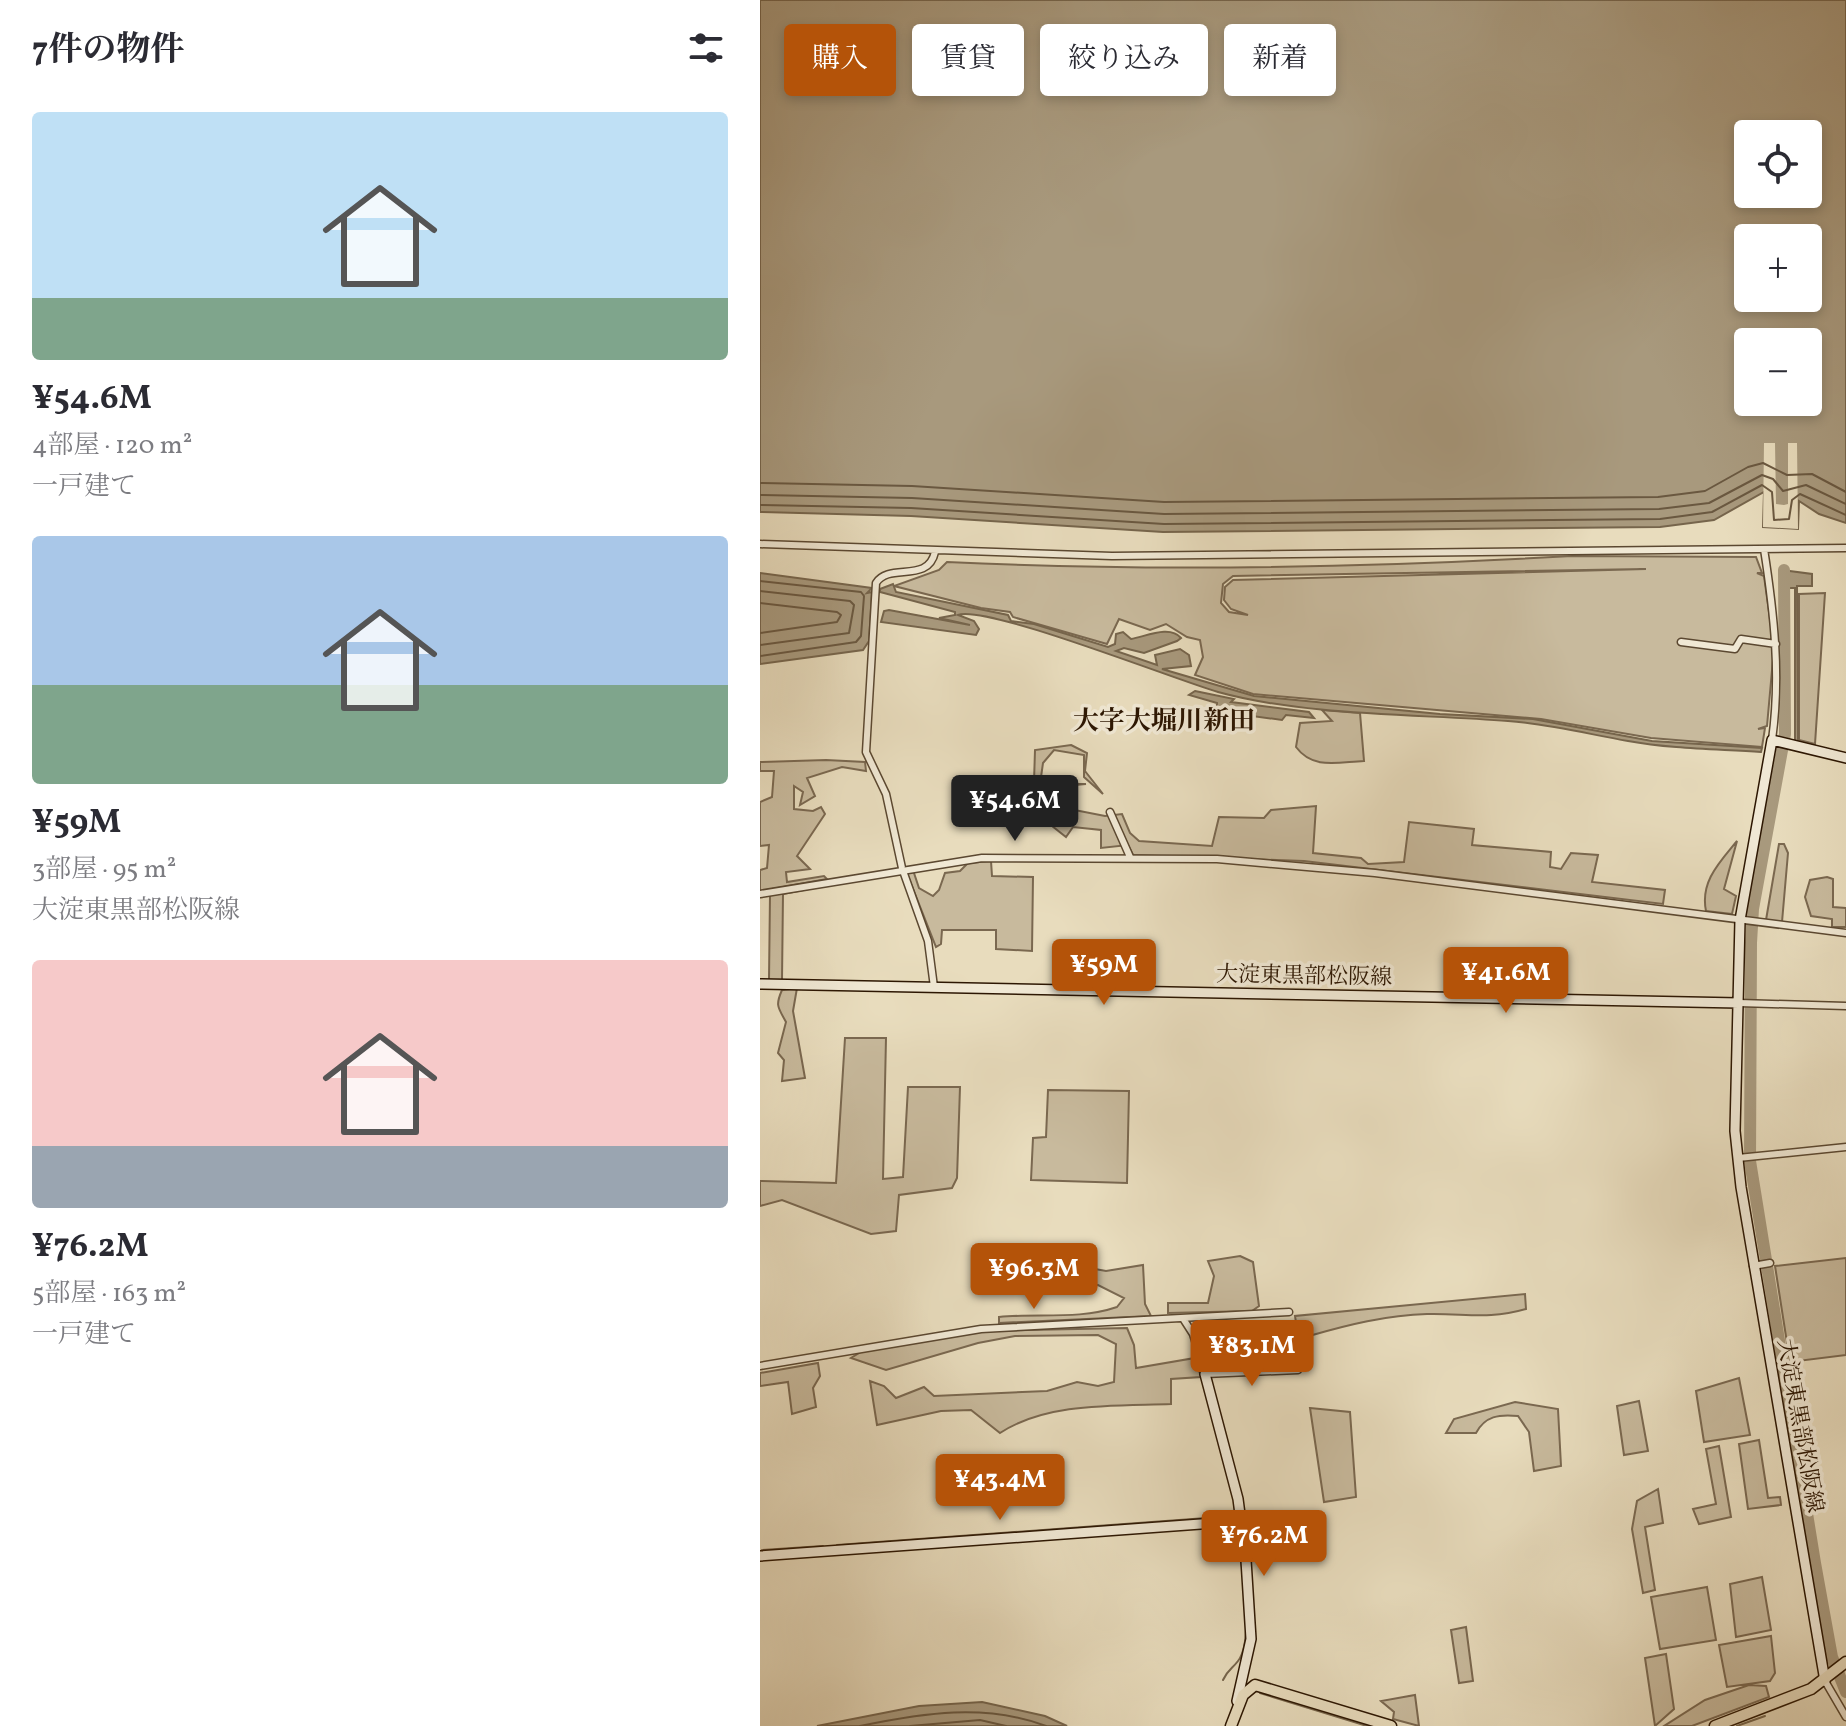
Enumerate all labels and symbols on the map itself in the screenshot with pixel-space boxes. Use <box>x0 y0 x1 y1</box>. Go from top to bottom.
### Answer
district label: 大字大堀川新田 <box>1073 704 1255 740</box>
pin: ¥54.6M <box>950 775 1080 843</box>
pin: ¥59M <box>1057 939 1151 1007</box>
pin: ¥41.6M <box>1441 947 1571 1015</box>
street label: 大淀東黒部松阪線 <box>1216 960 1392 994</box>
pin: ¥96.3M <box>969 1243 1099 1311</box>
pin: ¥83.1M <box>1187 1320 1317 1388</box>
street label: 大淀東黒部松阪線 <box>1768 1337 1830 1515</box>
pin: ¥43.4M <box>935 1454 1065 1522</box>
pin: ¥76.2M <box>1199 1510 1329 1578</box>

